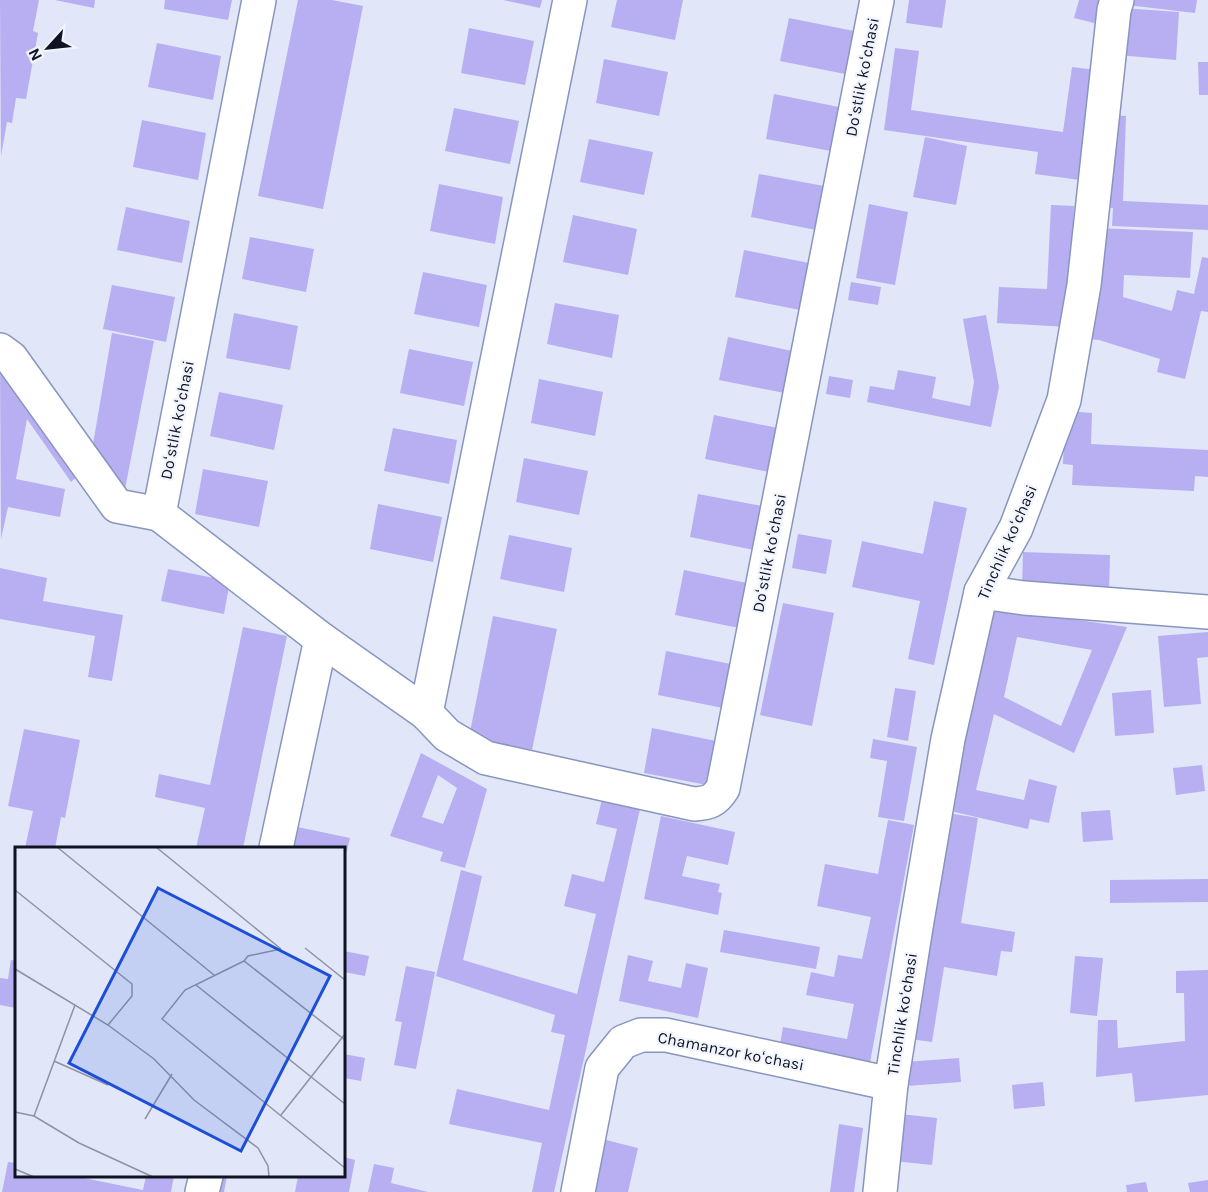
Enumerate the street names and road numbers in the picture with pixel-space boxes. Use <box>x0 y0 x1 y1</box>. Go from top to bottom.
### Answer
street label: Doʻstlik koʻchasi <box>841 16 883 138</box>
street label: Doʻstlik koʻchasi <box>156 359 198 481</box>
street label: Tinchlik koʻchasi <box>973 482 1041 602</box>
street label: Doʻstlik koʻchasi <box>748 492 790 614</box>
street label: Tinchlik koʻchasi <box>883 951 921 1077</box>
street label: Chamanzor koʻchasi <box>656 1027 806 1075</box>

